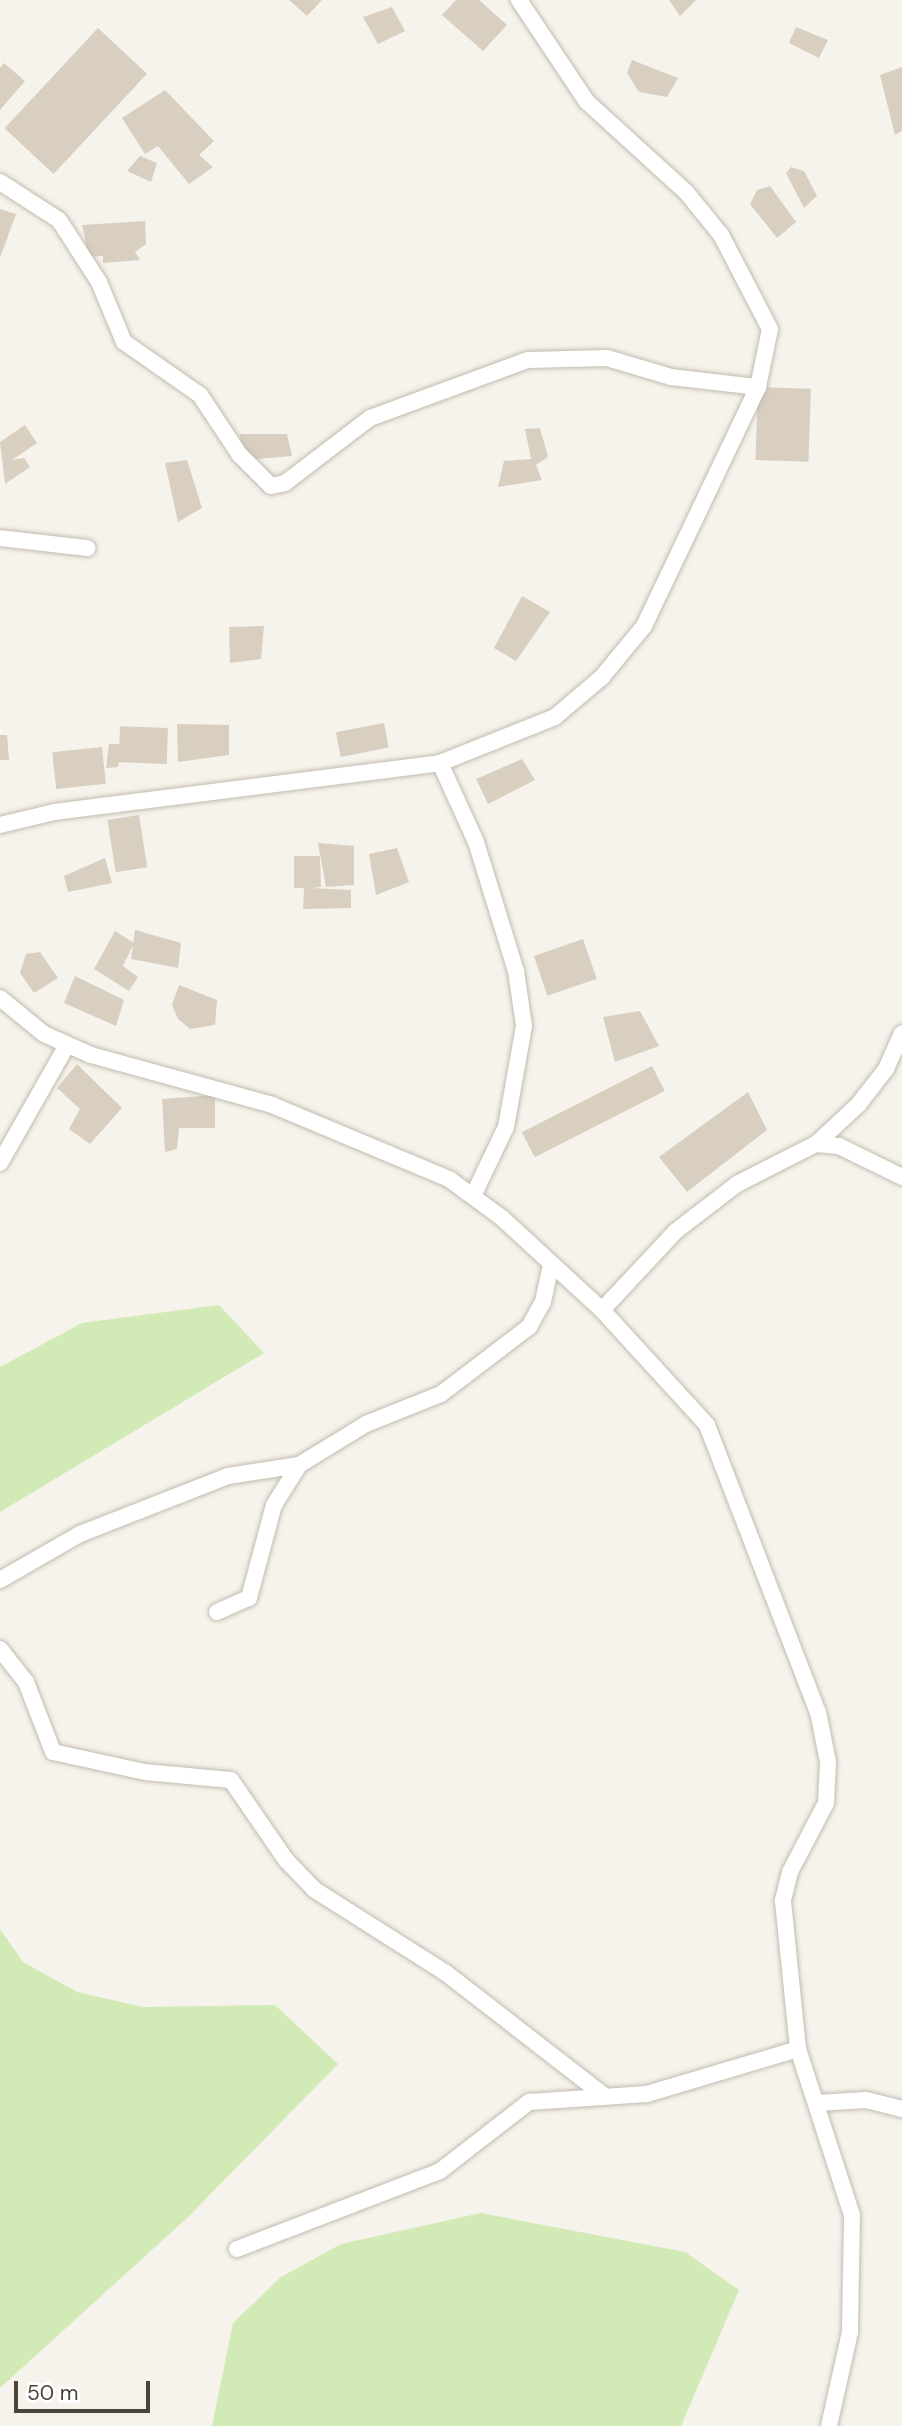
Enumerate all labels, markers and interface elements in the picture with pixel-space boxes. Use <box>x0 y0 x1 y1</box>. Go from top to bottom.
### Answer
scale bar <box>18 2366 154 2410</box>
text: 50 m <box>27 2379 78 2407</box>

